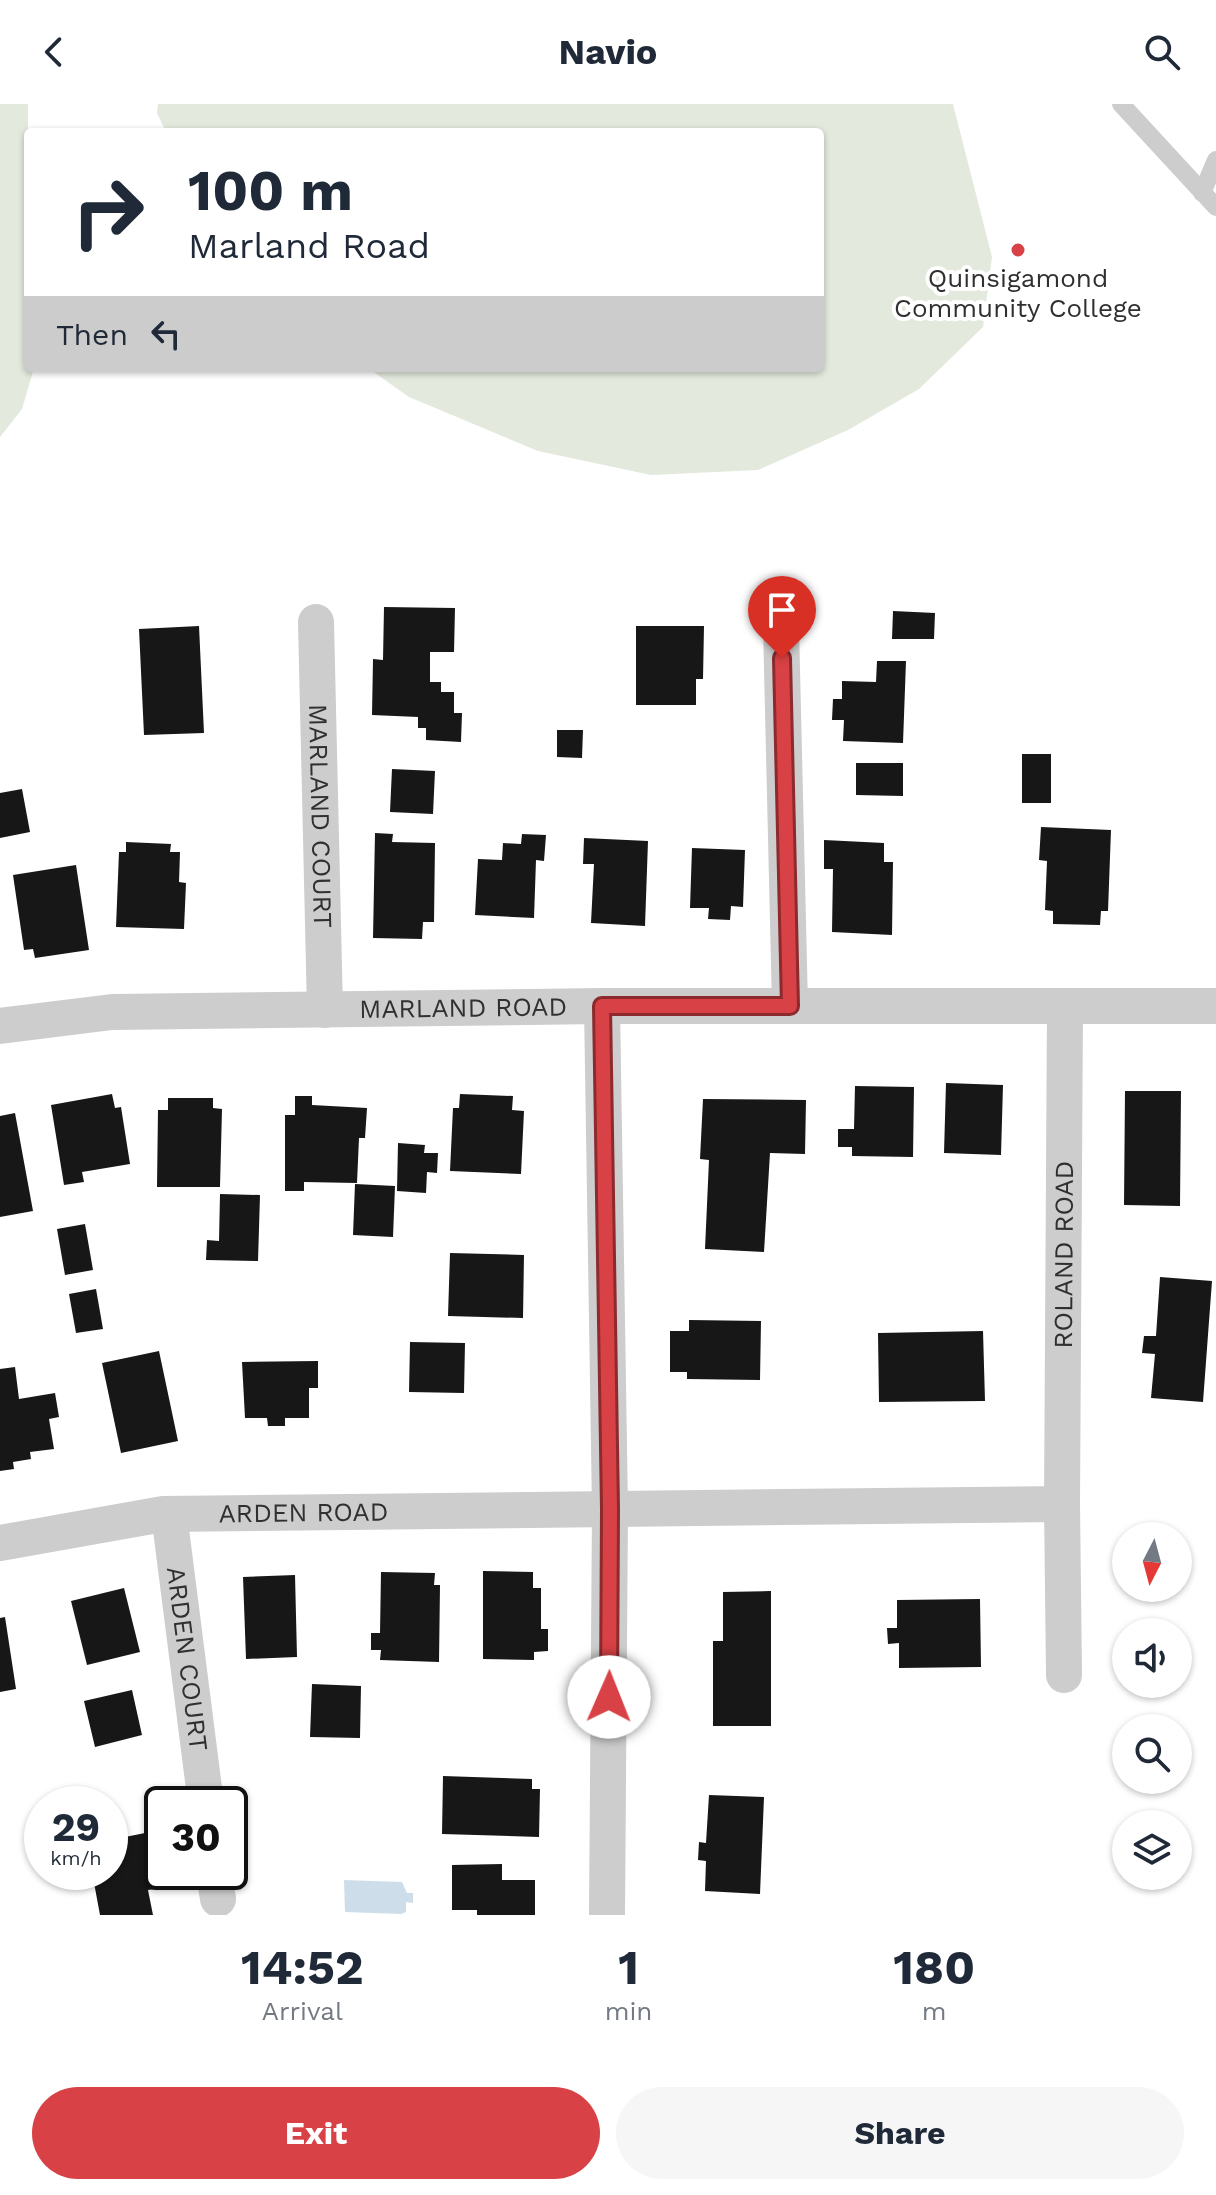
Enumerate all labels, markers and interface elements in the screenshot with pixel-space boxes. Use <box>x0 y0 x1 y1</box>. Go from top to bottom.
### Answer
icon: back <box>32 30 76 74</box>
icon: search <box>1140 30 1184 74</box>
text: Navio <box>559 31 657 73</box>
text: 100 m <box>188 158 353 224</box>
icon: right <box>56 160 160 264</box>
text: Marland Road <box>188 225 430 267</box>
marker: Quinsigamond Community College <box>1009 241 1027 259</box>
place label: Quinsigamond Community College <box>894 263 1142 323</box>
icon: left <box>144 312 188 356</box>
text: Then <box>56 317 128 352</box>
pin <box>748 576 816 658</box>
icon: arrive <box>760 588 804 632</box>
street label: MARLAND COURT <box>303 703 338 928</box>
street label: MARLAND ROAD <box>359 991 567 1024</box>
street label: ROLAND ROAD <box>1048 1161 1079 1349</box>
street label: ARDEN ROAD <box>218 1496 388 1528</box>
north arrow <box>1112 1522 1192 1602</box>
map controls <box>1112 1522 1192 1890</box>
street label: ARDEN COURT <box>161 1565 214 1753</box>
button: sound <box>1112 1618 1192 1698</box>
position arrow <box>567 1655 651 1739</box>
button: search <box>1112 1714 1192 1794</box>
speed limit sign: 30 <box>144 1786 248 1890</box>
text: 29 <box>52 1804 100 1851</box>
button: layers <box>1112 1810 1192 1890</box>
text: km/h <box>50 1846 102 1870</box>
text: 14:52 <box>241 1939 364 1996</box>
text: 1 <box>618 1939 639 1996</box>
text: 180 <box>893 1939 975 1996</box>
text: Arrival <box>262 1996 343 2026</box>
text: min <box>605 1996 652 2026</box>
text: m <box>922 1996 947 2026</box>
button: Exit <box>32 2087 600 2179</box>
button: Share <box>616 2087 1184 2179</box>

